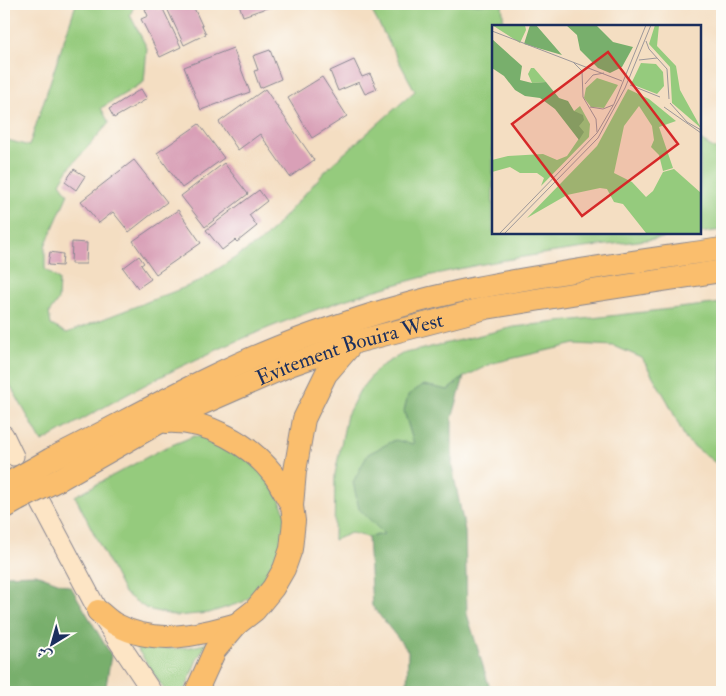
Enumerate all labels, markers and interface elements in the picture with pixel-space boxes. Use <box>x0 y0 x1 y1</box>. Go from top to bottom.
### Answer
inset map <box>492 25 701 234</box>
street label: Evitement Bouira West <box>252 306 446 392</box>
north arrow <box>28 618 78 668</box>
text: ش <box>34 643 55 665</box>

